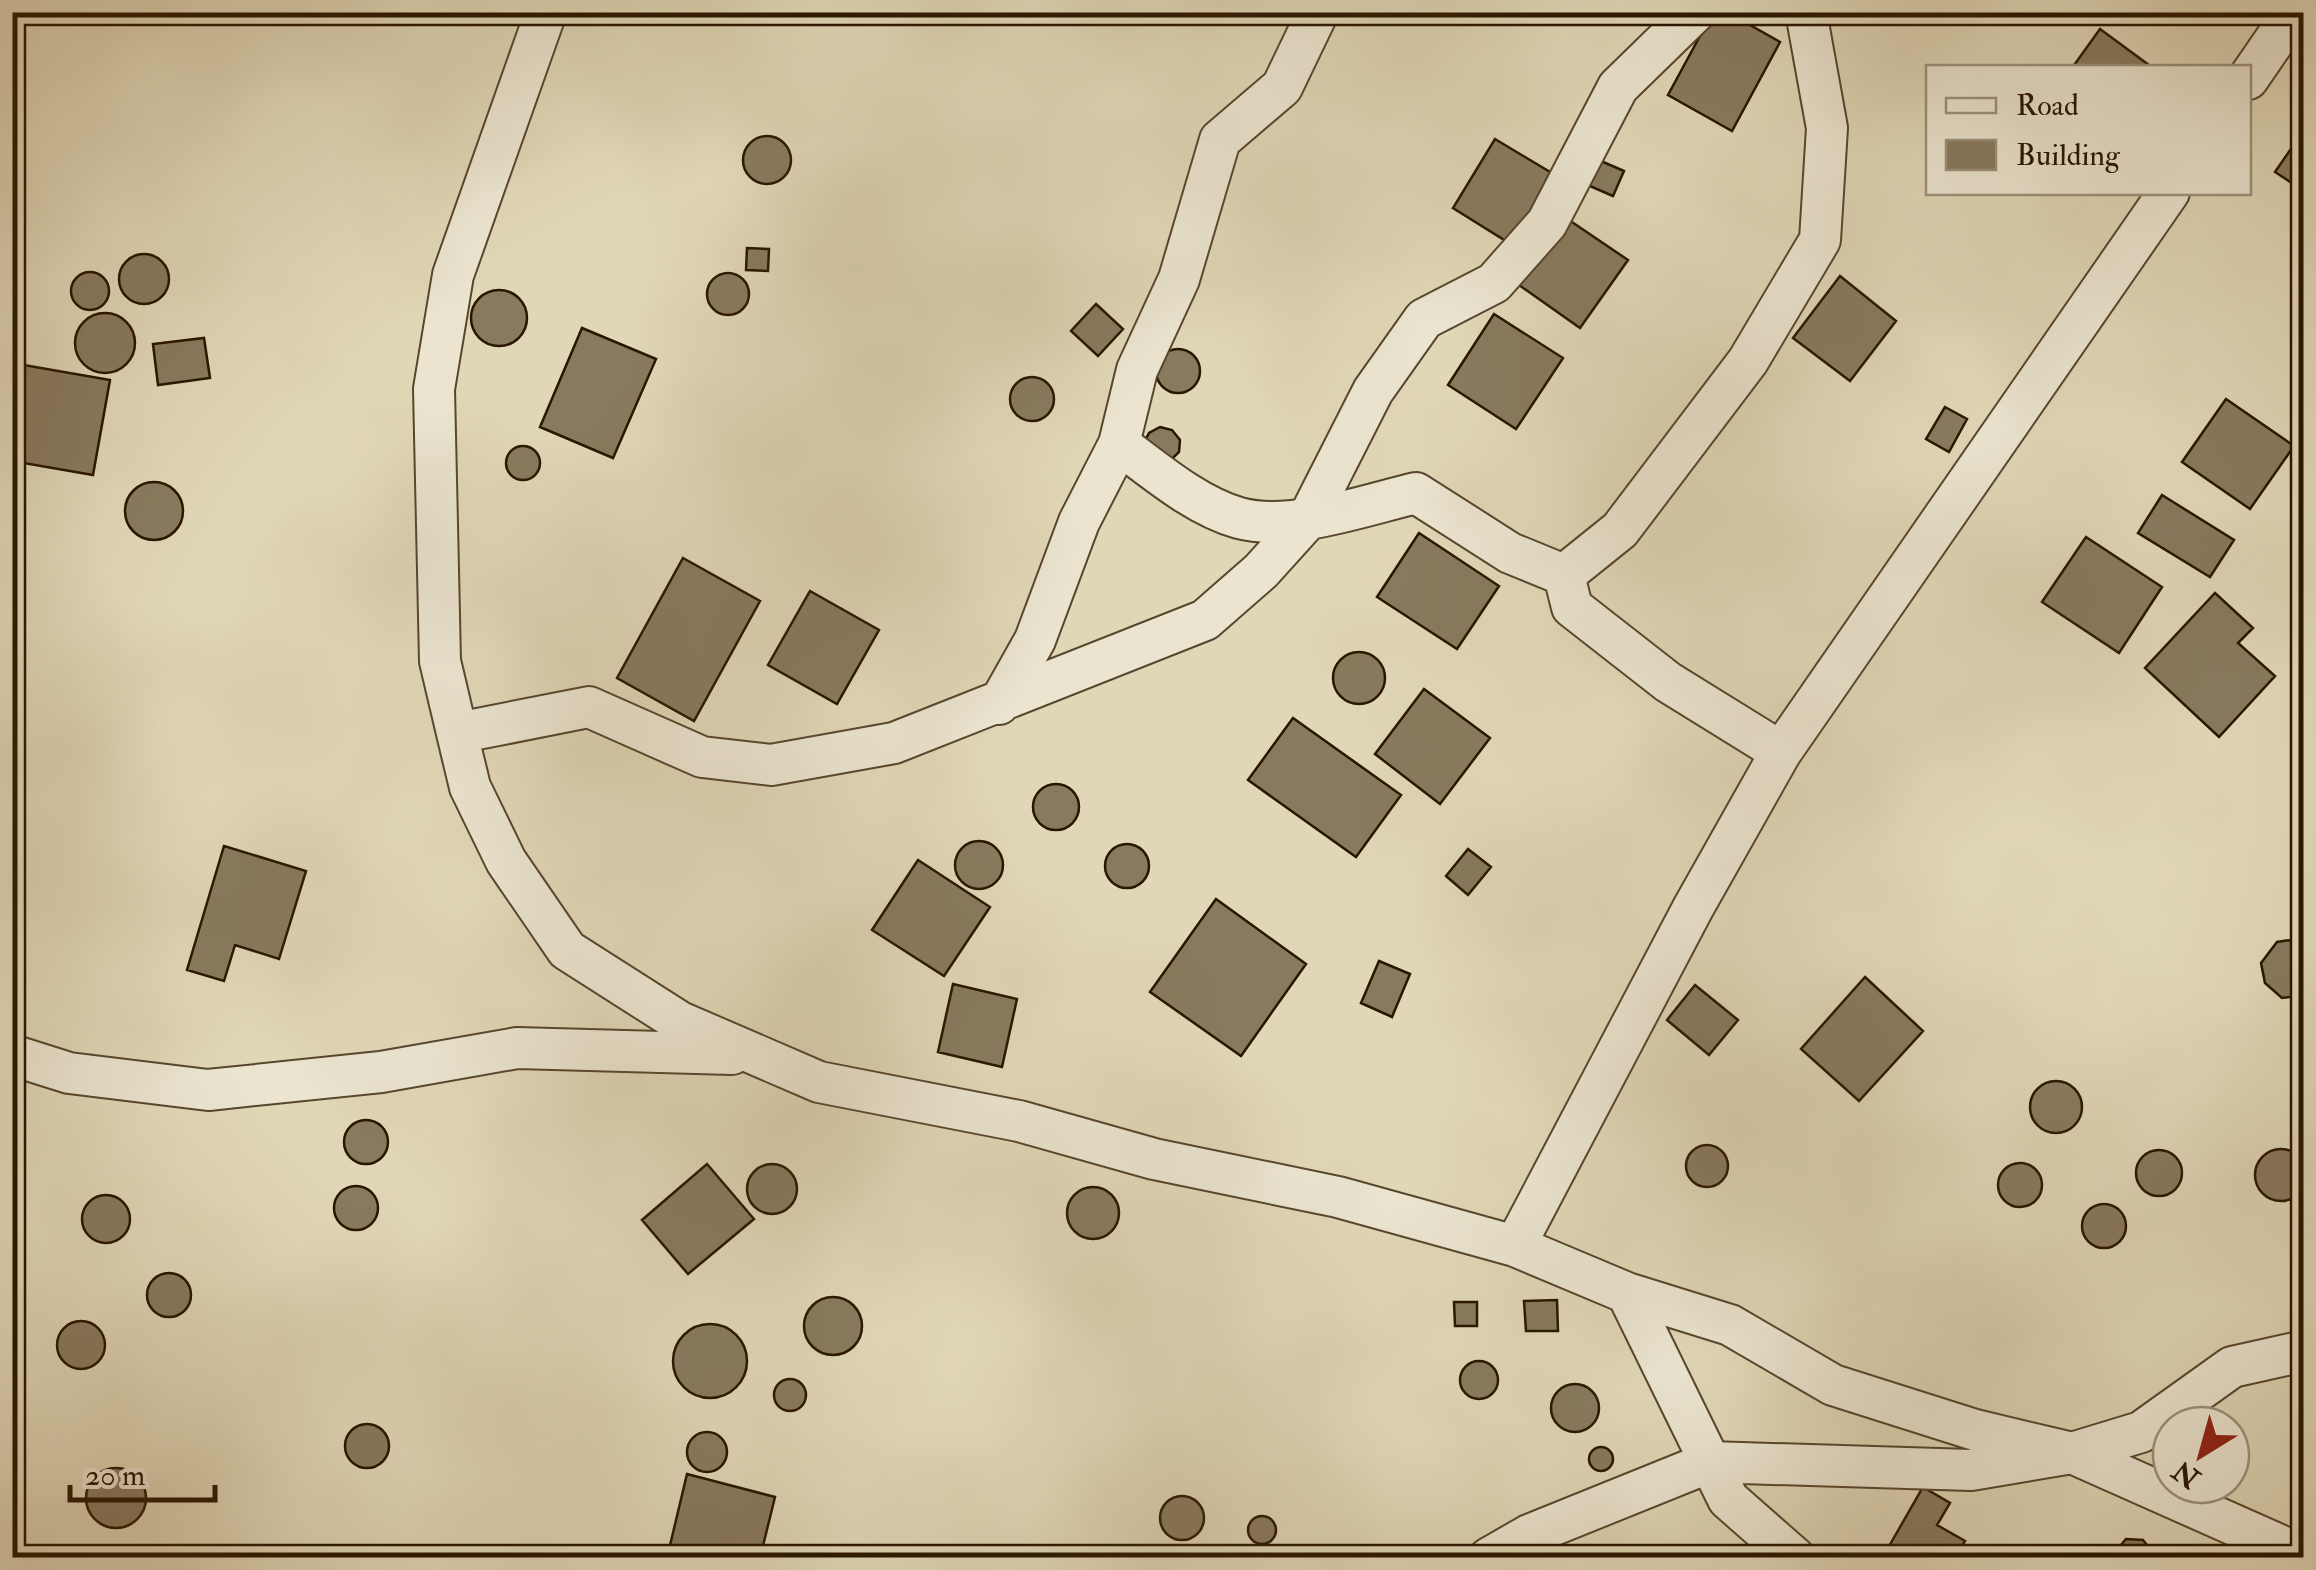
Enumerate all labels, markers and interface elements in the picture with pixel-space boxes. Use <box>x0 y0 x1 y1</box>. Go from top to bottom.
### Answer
legend <box>1926 65 2251 195</box>
text: Road <box>2016 87 2079 124</box>
text: Building <box>2016 137 2121 174</box>
north arrow <box>2151 1405 2251 1505</box>
scale bar <box>70 1440 215 1502</box>
text: N <box>2166 1452 2208 1496</box>
text: 20 m <box>85 1457 145 1494</box>

